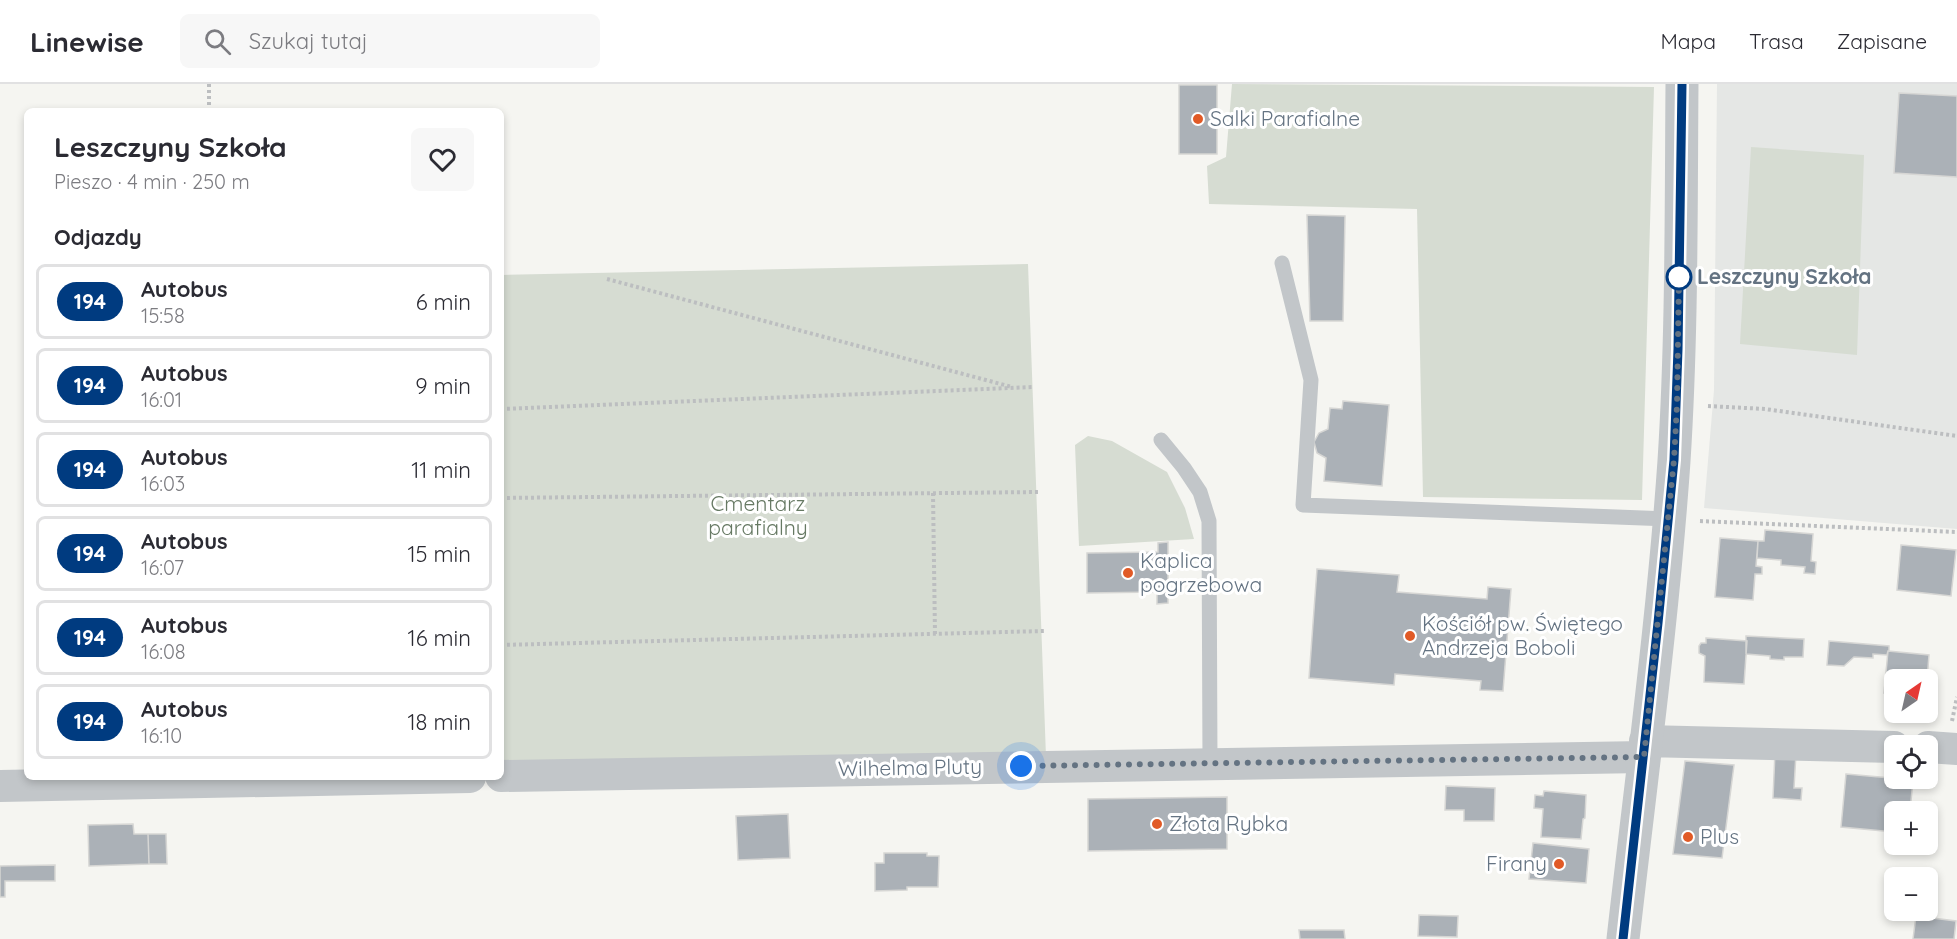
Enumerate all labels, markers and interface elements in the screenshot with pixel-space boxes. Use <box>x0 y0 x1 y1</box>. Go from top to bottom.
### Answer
search box <box>180 14 600 68</box>
text: Linewise <box>30 24 144 59</box>
icon: search <box>201 25 234 58</box>
text: Szukaj tutaj <box>249 27 368 55</box>
text: Mapa <box>1661 28 1716 54</box>
text: Trasa <box>1749 28 1804 54</box>
text: Zapisane <box>1837 28 1927 54</box>
place label: Salki Parafialne <box>1210 105 1360 131</box>
marker: Salki Parafialne <box>1191 112 1205 126</box>
button: heart <box>411 128 474 191</box>
text: Leszczyny Szkoła <box>54 129 287 164</box>
text: Pieszo · 4 min · 250 m <box>54 169 250 194</box>
text: Odjazdy <box>54 223 142 251</box>
place label: Leszczyny Szkoła <box>1697 263 1871 289</box>
marker: Leszczyny Szkoła <box>1666 264 1692 290</box>
text: Autobus <box>141 275 228 303</box>
text: 194 <box>74 288 106 314</box>
text: 6 min <box>416 288 471 316</box>
text: 15:58 <box>141 303 185 328</box>
text: Autobus <box>141 359 228 387</box>
text: 194 <box>74 372 106 398</box>
text: 9 min <box>415 372 471 400</box>
text: 16:01 <box>141 387 182 412</box>
text: Autobus <box>141 443 228 471</box>
text: 194 <box>74 456 106 482</box>
text: 11 min <box>411 456 471 484</box>
text: 16:03 <box>141 471 185 496</box>
park label: Cmentarz parafialny <box>708 490 808 540</box>
text: Autobus <box>141 527 228 555</box>
text: 194 <box>74 540 106 566</box>
text: 15 min <box>407 540 471 568</box>
place label: Kaplica pogrzebowa <box>1140 547 1262 597</box>
text: 16:07 <box>141 555 184 580</box>
marker: Kaplica pogrzebowa <box>1121 566 1135 580</box>
place label: Kościół pw. Świętego Andrzeja Boboli <box>1422 610 1623 660</box>
text: Autobus <box>141 611 228 639</box>
text: 194 <box>74 624 106 650</box>
text: 16 min <box>408 624 471 652</box>
marker: Kościół pw. Świętego Andrzeja Boboli <box>1403 629 1417 643</box>
text: 16:08 <box>141 639 186 664</box>
north arrow <box>1884 669 1938 723</box>
map controls <box>1884 669 1938 921</box>
text: Autobus <box>141 695 228 723</box>
text: 194 <box>74 708 106 734</box>
text: 18 min <box>407 708 471 736</box>
text: 16:10 <box>141 723 182 748</box>
button: locate <box>1884 735 1938 789</box>
your location <box>1006 751 1036 781</box>
street label: Wilhelma Pluty <box>838 753 982 781</box>
button: + <box>1884 801 1938 855</box>
place label: Złota Rybka <box>1169 810 1288 836</box>
marker: Złota Rybka <box>1150 817 1164 831</box>
place label: Plus <box>1700 823 1739 849</box>
marker: Plus <box>1681 830 1695 844</box>
place label: Firany <box>1486 850 1547 876</box>
marker: Firany <box>1552 857 1566 871</box>
button: − <box>1884 867 1938 921</box>

